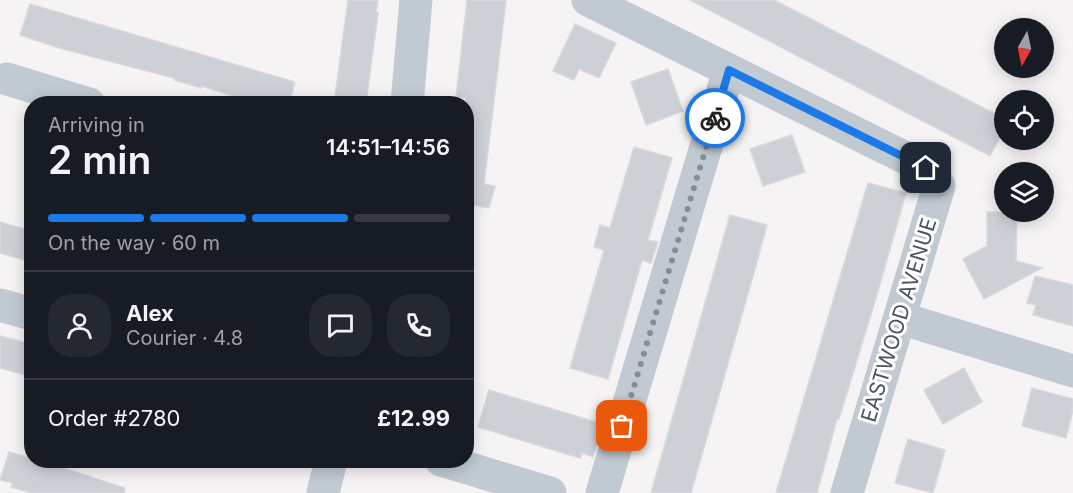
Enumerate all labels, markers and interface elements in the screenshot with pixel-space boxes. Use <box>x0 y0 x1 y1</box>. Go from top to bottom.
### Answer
north arrow <box>994 18 1054 78</box>
map controls <box>994 18 1054 222</box>
courier <box>685 88 745 148</box>
button: locate <box>994 90 1054 150</box>
icon: bike <box>699 102 732 135</box>
text: Arriving in <box>48 113 145 137</box>
text: 14:51–14:56 <box>326 134 450 160</box>
text: 2 min <box>48 136 151 183</box>
pin <box>900 142 951 193</box>
icon: home <box>909 151 942 184</box>
button: layers <box>994 162 1054 222</box>
street label: EASTWOOD AVENUE <box>856 215 942 425</box>
text: On the way · 60 m <box>48 231 220 255</box>
button: person <box>48 294 111 357</box>
button: chat <box>309 294 372 357</box>
button: phone <box>387 294 450 357</box>
text: Alex <box>126 300 174 326</box>
text: Courier · 4.8 <box>126 326 243 350</box>
pin <box>596 400 647 451</box>
text: Order #2780 <box>48 405 180 431</box>
text: £12.99 <box>377 405 450 431</box>
icon: bag <box>605 409 638 442</box>

